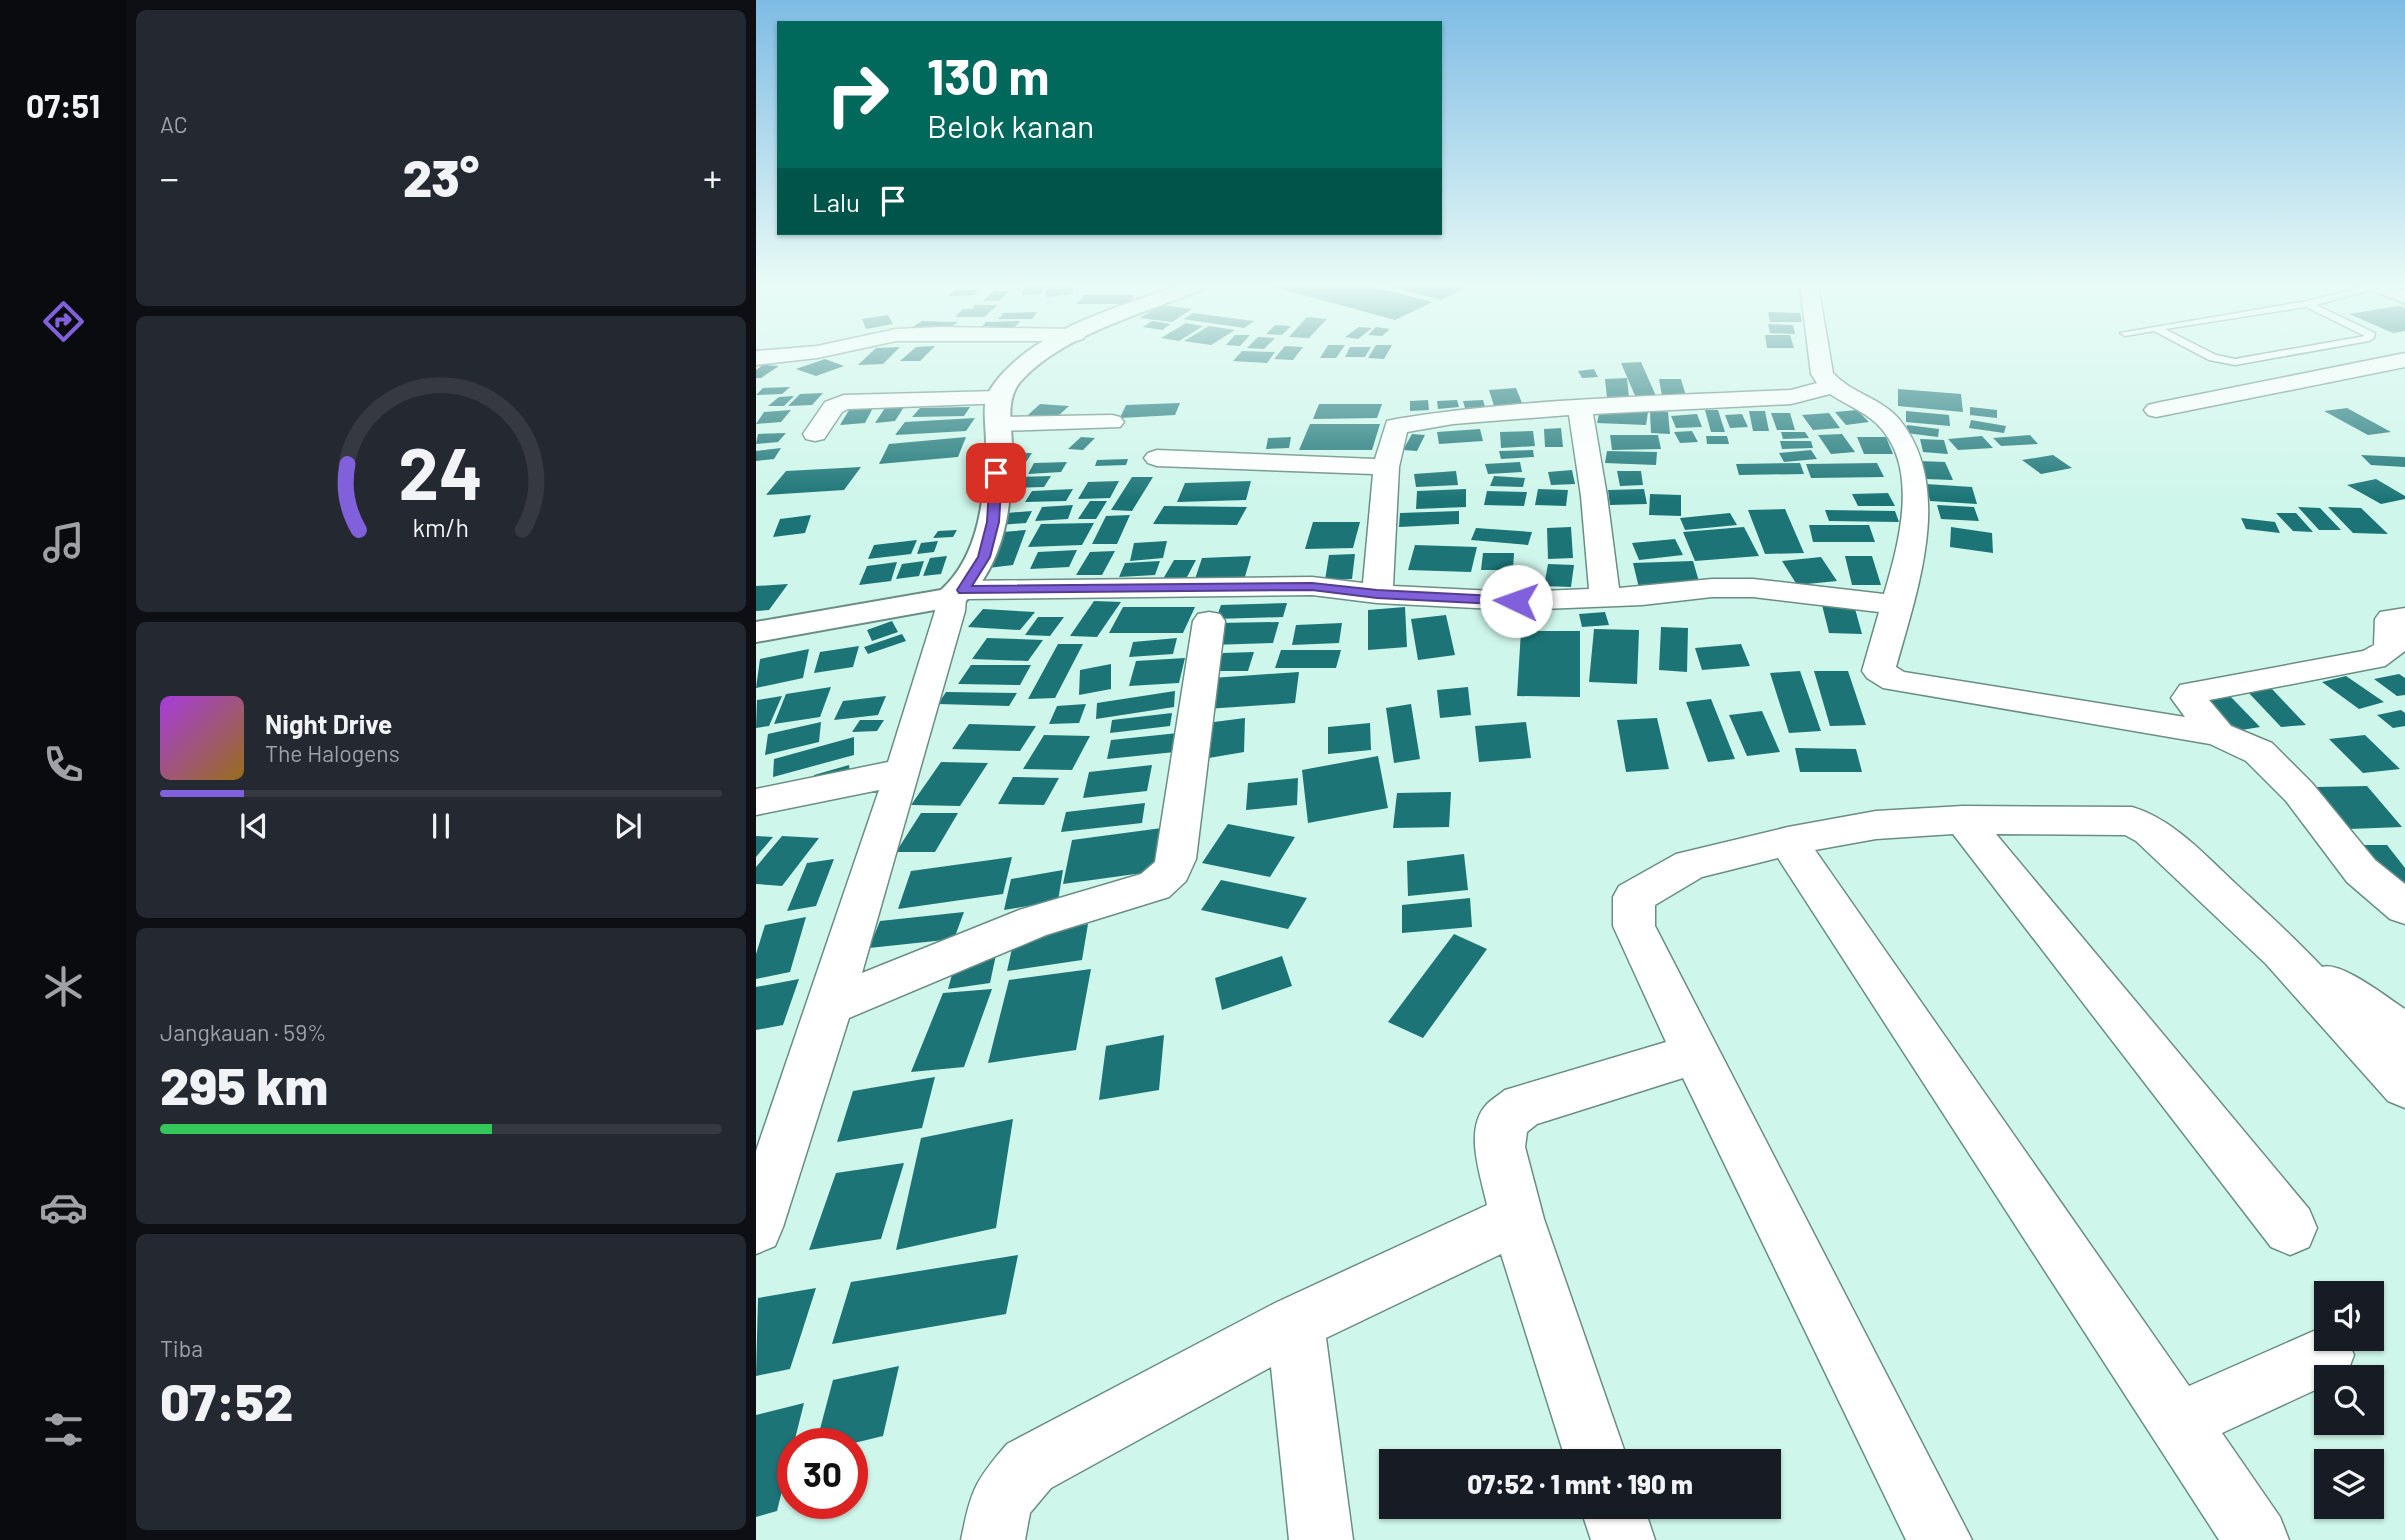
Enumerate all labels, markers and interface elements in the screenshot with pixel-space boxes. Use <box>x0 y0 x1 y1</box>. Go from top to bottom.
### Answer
text: 130 m <box>927 46 1049 105</box>
icon: right <box>812 49 903 140</box>
text: 07:51 <box>26 86 100 124</box>
text: Belok kanan <box>927 106 1094 144</box>
text: AC <box>160 110 188 138</box>
text: 23° <box>403 145 479 207</box>
text: − <box>160 154 179 200</box>
text: + <box>703 154 722 200</box>
icon: arrive <box>874 182 912 220</box>
text: Lalu <box>812 186 860 217</box>
icon: directions <box>39 297 88 346</box>
text: 24 <box>399 427 483 515</box>
pin <box>966 443 1026 503</box>
icon: arrive <box>977 454 1015 492</box>
text: km/h <box>413 512 469 542</box>
icon: music <box>39 518 88 567</box>
position arrow <box>1479 564 1553 638</box>
text: Night Drive <box>265 708 392 739</box>
text: The Halogens <box>265 739 400 767</box>
icon: phone <box>39 740 88 789</box>
icon: previous <box>235 807 273 845</box>
icon: pause <box>422 807 460 845</box>
icon: next <box>609 807 647 845</box>
icon: climate <box>39 962 88 1011</box>
text: Jangkauan · 59% <box>160 1018 327 1046</box>
text: 295 km <box>160 1053 328 1115</box>
icon: car <box>39 1183 88 1232</box>
map controls <box>2314 1281 2384 1519</box>
button: sound <box>2314 1281 2384 1351</box>
text: Tiba <box>160 1334 203 1362</box>
button: search <box>2314 1365 2384 1435</box>
text: 07:52 <box>160 1369 293 1431</box>
icon: filters <box>39 1405 88 1454</box>
speed limit sign: 30 <box>777 1428 868 1519</box>
button: layers <box>2314 1449 2384 1519</box>
text: 07:52 · 1 mnt · 190 m <box>1467 1468 1693 1499</box>

